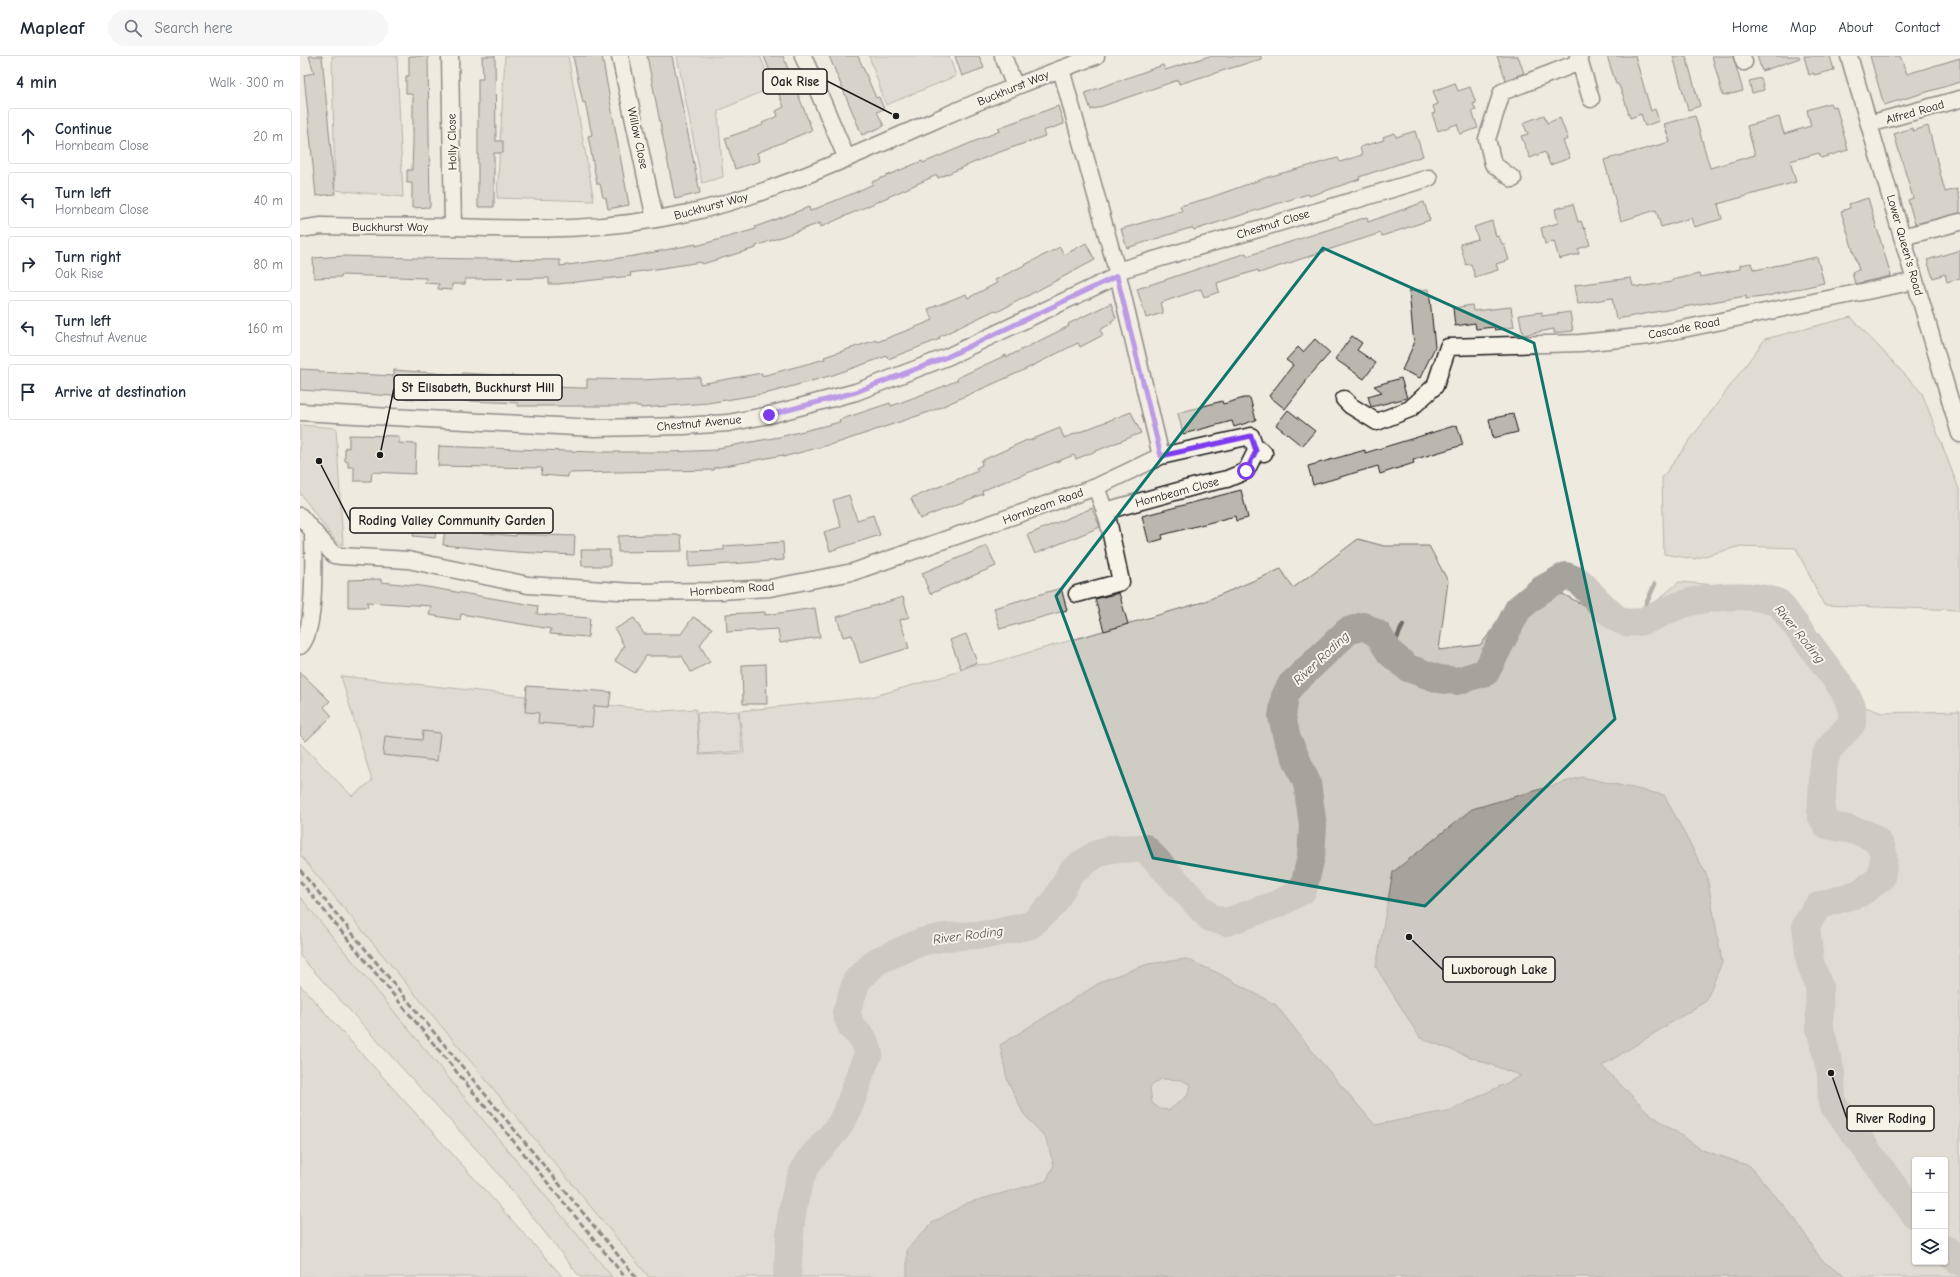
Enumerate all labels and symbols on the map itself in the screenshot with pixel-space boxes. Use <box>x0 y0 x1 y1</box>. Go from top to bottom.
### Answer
street label: Buckhurst Way <box>975 67 1051 109</box>
callout: Oak Rise <box>763 69 827 94</box>
text: Oak Rise <box>771 74 820 89</box>
street label: Alfred Road <box>1884 97 1946 127</box>
street label: Willow Close <box>625 106 651 170</box>
street label: Holly Close <box>445 113 459 171</box>
street label: Buckhurst Way <box>672 189 750 223</box>
street label: Lower Queen's Road <box>1884 193 1926 297</box>
street label: Chestnut Close <box>1235 206 1311 242</box>
street label: Buckhurst Way <box>352 220 429 234</box>
street label: Cascade Road <box>1647 314 1721 342</box>
callout: St Elisabeth, Buckhurst Hill <box>394 375 562 400</box>
text: St Elisabeth, Buckhurst Hill <box>402 380 554 395</box>
route end <box>760 406 778 424</box>
street label: Chestnut Avenue <box>656 412 742 434</box>
route start <box>1237 462 1255 480</box>
street label: Hornbeam Close <box>1134 474 1220 510</box>
street label: Hornbeam Road <box>1001 485 1085 527</box>
callout: Roding Valley Community Garden <box>350 508 553 533</box>
text: Roding Valley Community Garden <box>358 513 546 528</box>
street label: Hornbeam Road <box>689 579 775 599</box>
water label: River Roding <box>1772 602 1828 666</box>
water label: River Roding <box>1290 628 1352 688</box>
water label: River Roding <box>932 923 1004 947</box>
callout: Luxborough Lake <box>1443 957 1555 982</box>
text: Luxborough Lake <box>1451 962 1548 977</box>
callout: River Roding <box>1847 1106 1934 1131</box>
text: River Roding <box>1856 1111 1926 1126</box>

